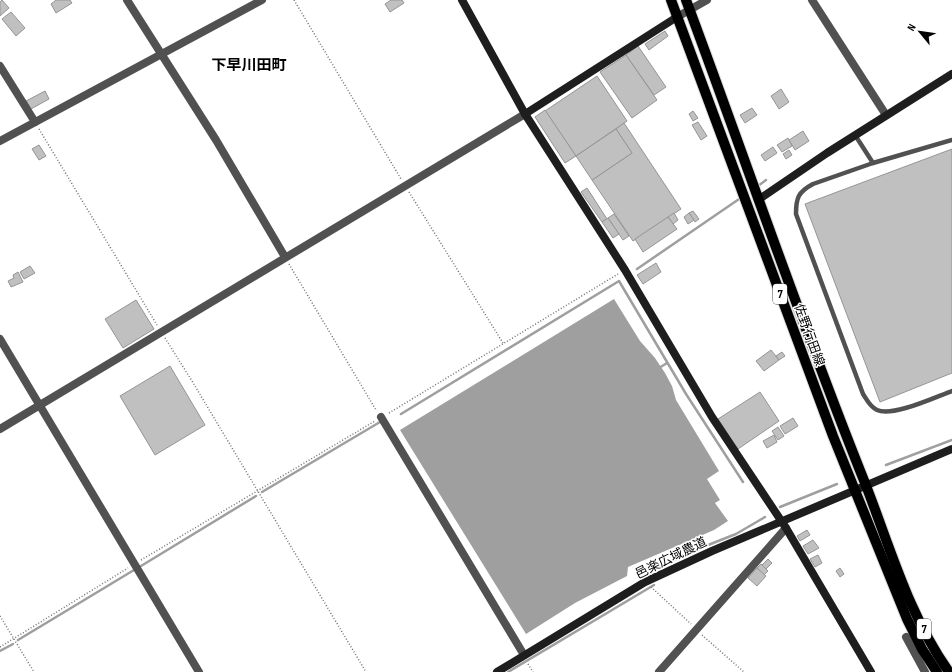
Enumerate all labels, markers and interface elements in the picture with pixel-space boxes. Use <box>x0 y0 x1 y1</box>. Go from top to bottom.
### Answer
north arrow <box>900 12 940 52</box>
text: N <box>905 22 919 33</box>
district label: 下早川田町 <box>211 56 287 75</box>
road number: 7 <box>773 284 787 304</box>
street label: 佐野行田線 <box>790 302 828 368</box>
street label: 邑楽広域農道 <box>632 534 710 582</box>
road number: 7 <box>917 619 931 639</box>

